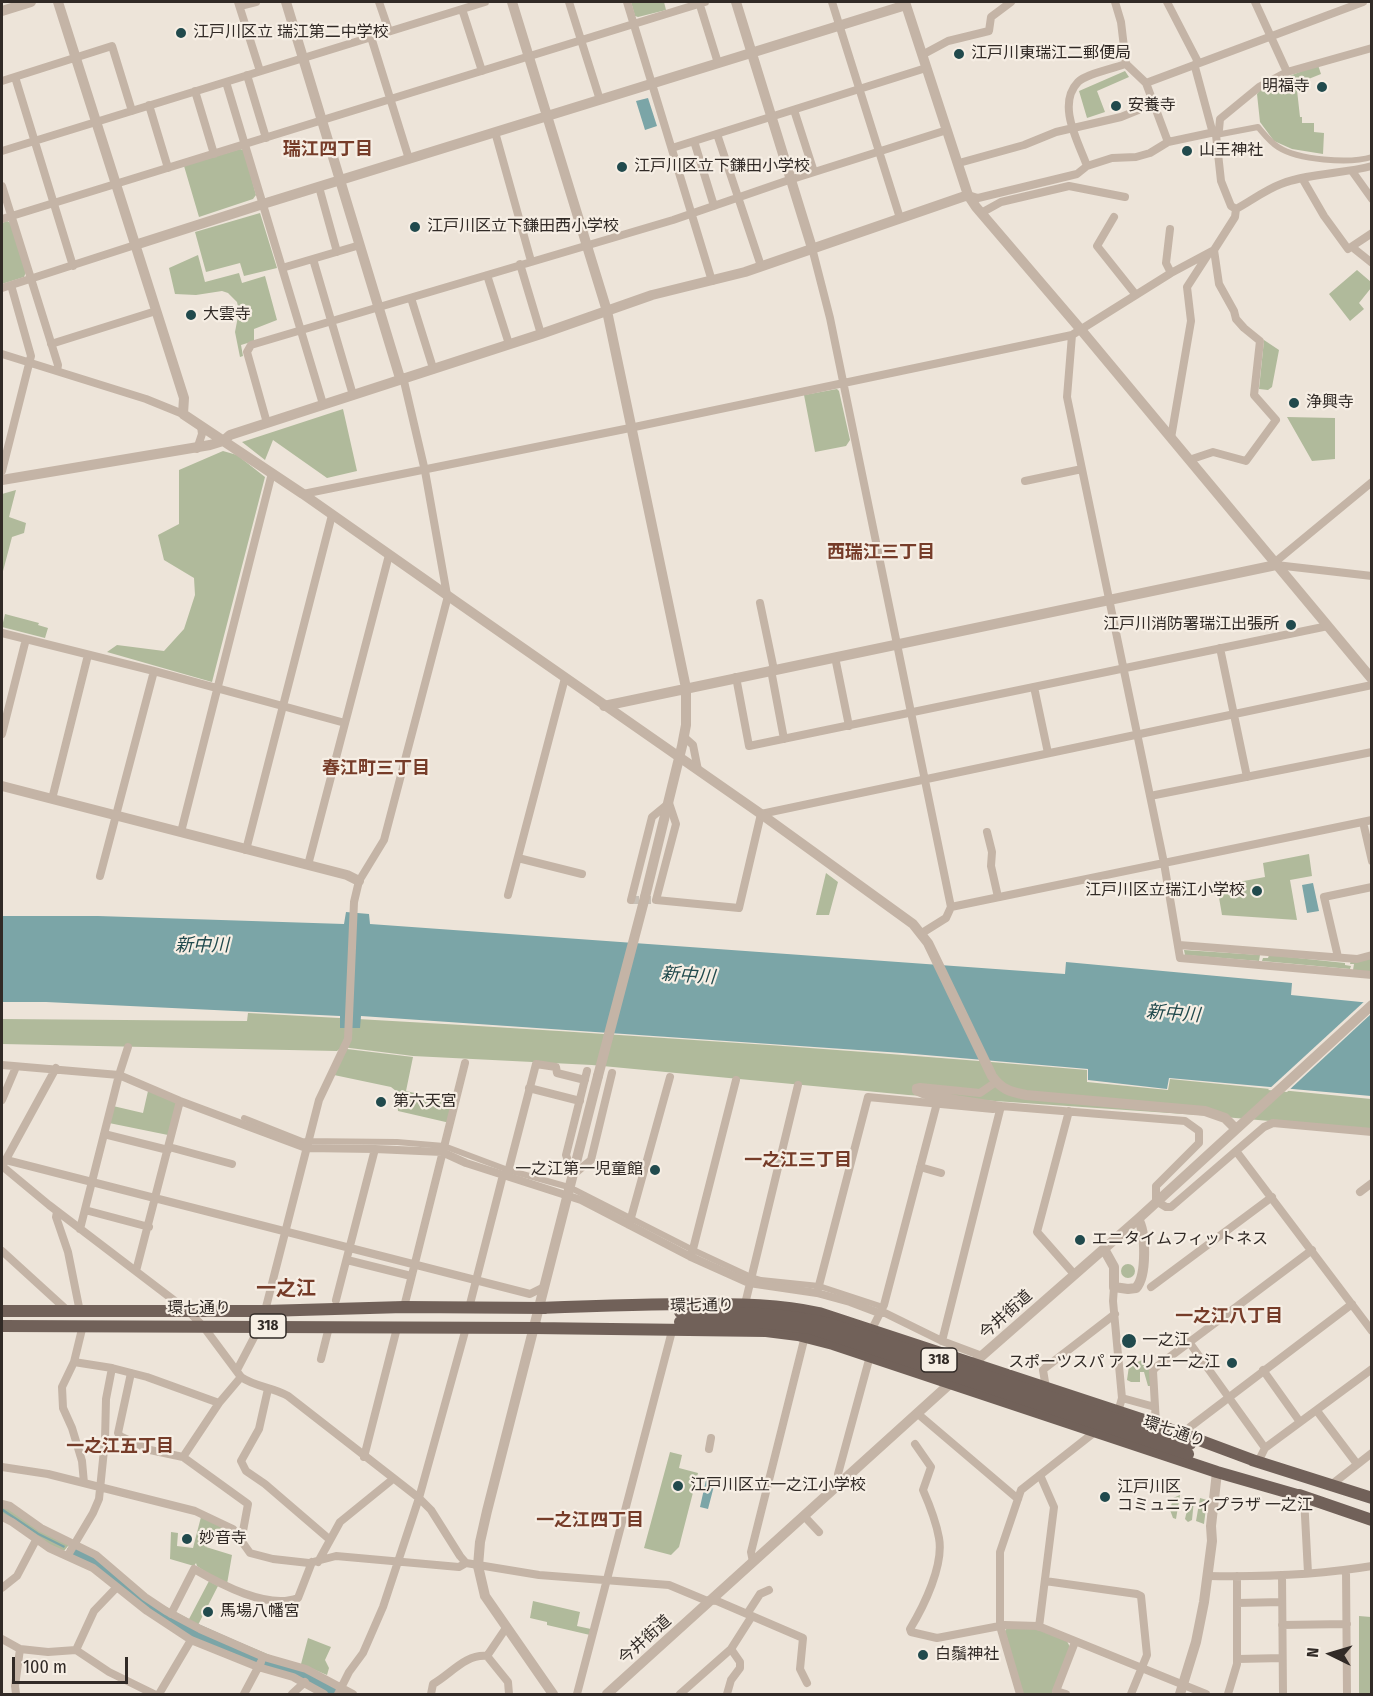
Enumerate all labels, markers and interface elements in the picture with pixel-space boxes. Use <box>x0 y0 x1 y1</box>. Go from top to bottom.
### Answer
place label: 江戸川区立 瑞江第二中学校 <box>193 23 389 43</box>
marker: 江戸川区立 瑞江第二中学校 <box>174 26 188 40</box>
place label: 江戸川東瑞江二郵便局 <box>971 44 1131 64</box>
marker: 江戸川東瑞江二郵便局 <box>952 47 966 61</box>
place label: 明福寺 <box>1262 77 1310 97</box>
marker: 明福寺 <box>1315 80 1329 94</box>
place label: 安養寺 <box>1128 96 1176 116</box>
marker: 安養寺 <box>1109 99 1123 113</box>
district label: 瑞江四丁目 <box>283 139 373 161</box>
place label: 山王神社 <box>1199 141 1263 161</box>
marker: 山王神社 <box>1180 144 1194 158</box>
place label: 江戸川区立下鎌田小学校 <box>634 157 810 177</box>
marker: 江戸川区立下鎌田小学校 <box>615 160 629 174</box>
place label: 江戸川区立下鎌田西小学校 <box>427 217 619 237</box>
marker: 江戸川区立下鎌田西小学校 <box>408 220 422 234</box>
place label: 大雲寺 <box>203 305 251 325</box>
marker: 大雲寺 <box>184 308 198 322</box>
place label: 浄興寺 <box>1306 393 1354 413</box>
marker: 浄興寺 <box>1287 396 1301 410</box>
district label: 西瑞江三丁目 <box>827 542 935 564</box>
place label: 江戸川消防署瑞江出張所 <box>1103 615 1279 635</box>
marker: 江戸川消防署瑞江出張所 <box>1284 618 1298 632</box>
district label: 春江町三丁目 <box>322 758 430 780</box>
place label: 江戸川区立瑞江小学校 <box>1085 881 1245 901</box>
marker: 江戸川区立瑞江小学校 <box>1250 884 1264 898</box>
water label: 新中川 <box>175 935 229 957</box>
water label: 新中川 <box>660 963 716 989</box>
water label: 新中川 <box>1145 1001 1201 1027</box>
place label: 第六天宮 <box>393 1092 457 1112</box>
marker: 第六天宮 <box>374 1095 388 1109</box>
district label: 一之江三丁目 <box>744 1150 852 1172</box>
place label: 一之江第一児童館 <box>515 1160 643 1180</box>
marker: 一之江第一児童館 <box>648 1163 662 1177</box>
place label: エニタイムフィットネス <box>1092 1230 1268 1250</box>
marker: エニタイムフィットネス <box>1073 1233 1087 1247</box>
district label: 一之江 <box>256 1277 316 1301</box>
street label: 今井街道 <box>976 1286 1036 1344</box>
street label: 環七通り <box>670 1296 734 1316</box>
street label: 環七通り <box>167 1299 231 1319</box>
district label: 一之江八丁目 <box>1175 1306 1283 1328</box>
road number: 318 <box>250 1314 286 1338</box>
place label: 一之江 <box>1142 1331 1190 1351</box>
marker: 一之江 <box>1120 1332 1138 1350</box>
road number: 318 <box>921 1348 957 1372</box>
place label: スポーツスパ アスリエ一之江 <box>1008 1353 1220 1373</box>
marker: スポーツスパ アスリエ一之江 <box>1225 1356 1239 1370</box>
street label: 環七通り <box>1141 1413 1207 1451</box>
district label: 一之江五丁目 <box>66 1436 174 1458</box>
place label: 江戸川区立一之江小学校 <box>690 1476 866 1496</box>
place label: 江戸川区 コミュニティプラザ 一之江 <box>1117 1478 1313 1516</box>
marker: 江戸川区立一之江小学校 <box>671 1479 685 1493</box>
marker: 江戸川区 コミュニティプラザ 一之江 <box>1098 1490 1112 1504</box>
district label: 一之江四丁目 <box>536 1510 644 1532</box>
place label: 妙音寺 <box>199 1529 247 1549</box>
marker: 妙音寺 <box>180 1532 194 1546</box>
place label: 馬場八幡宮 <box>220 1602 300 1622</box>
marker: 馬場八幡宮 <box>201 1605 215 1619</box>
street label: 今井街道 <box>615 1611 675 1669</box>
north arrow <box>1301 1624 1361 1684</box>
scale bar <box>15 1645 130 1683</box>
place label: 白鬚神社 <box>935 1645 999 1665</box>
text: N <box>1303 1647 1322 1658</box>
marker: 白鬚神社 <box>916 1648 930 1662</box>
text: 100 m <box>23 1656 67 1678</box>

